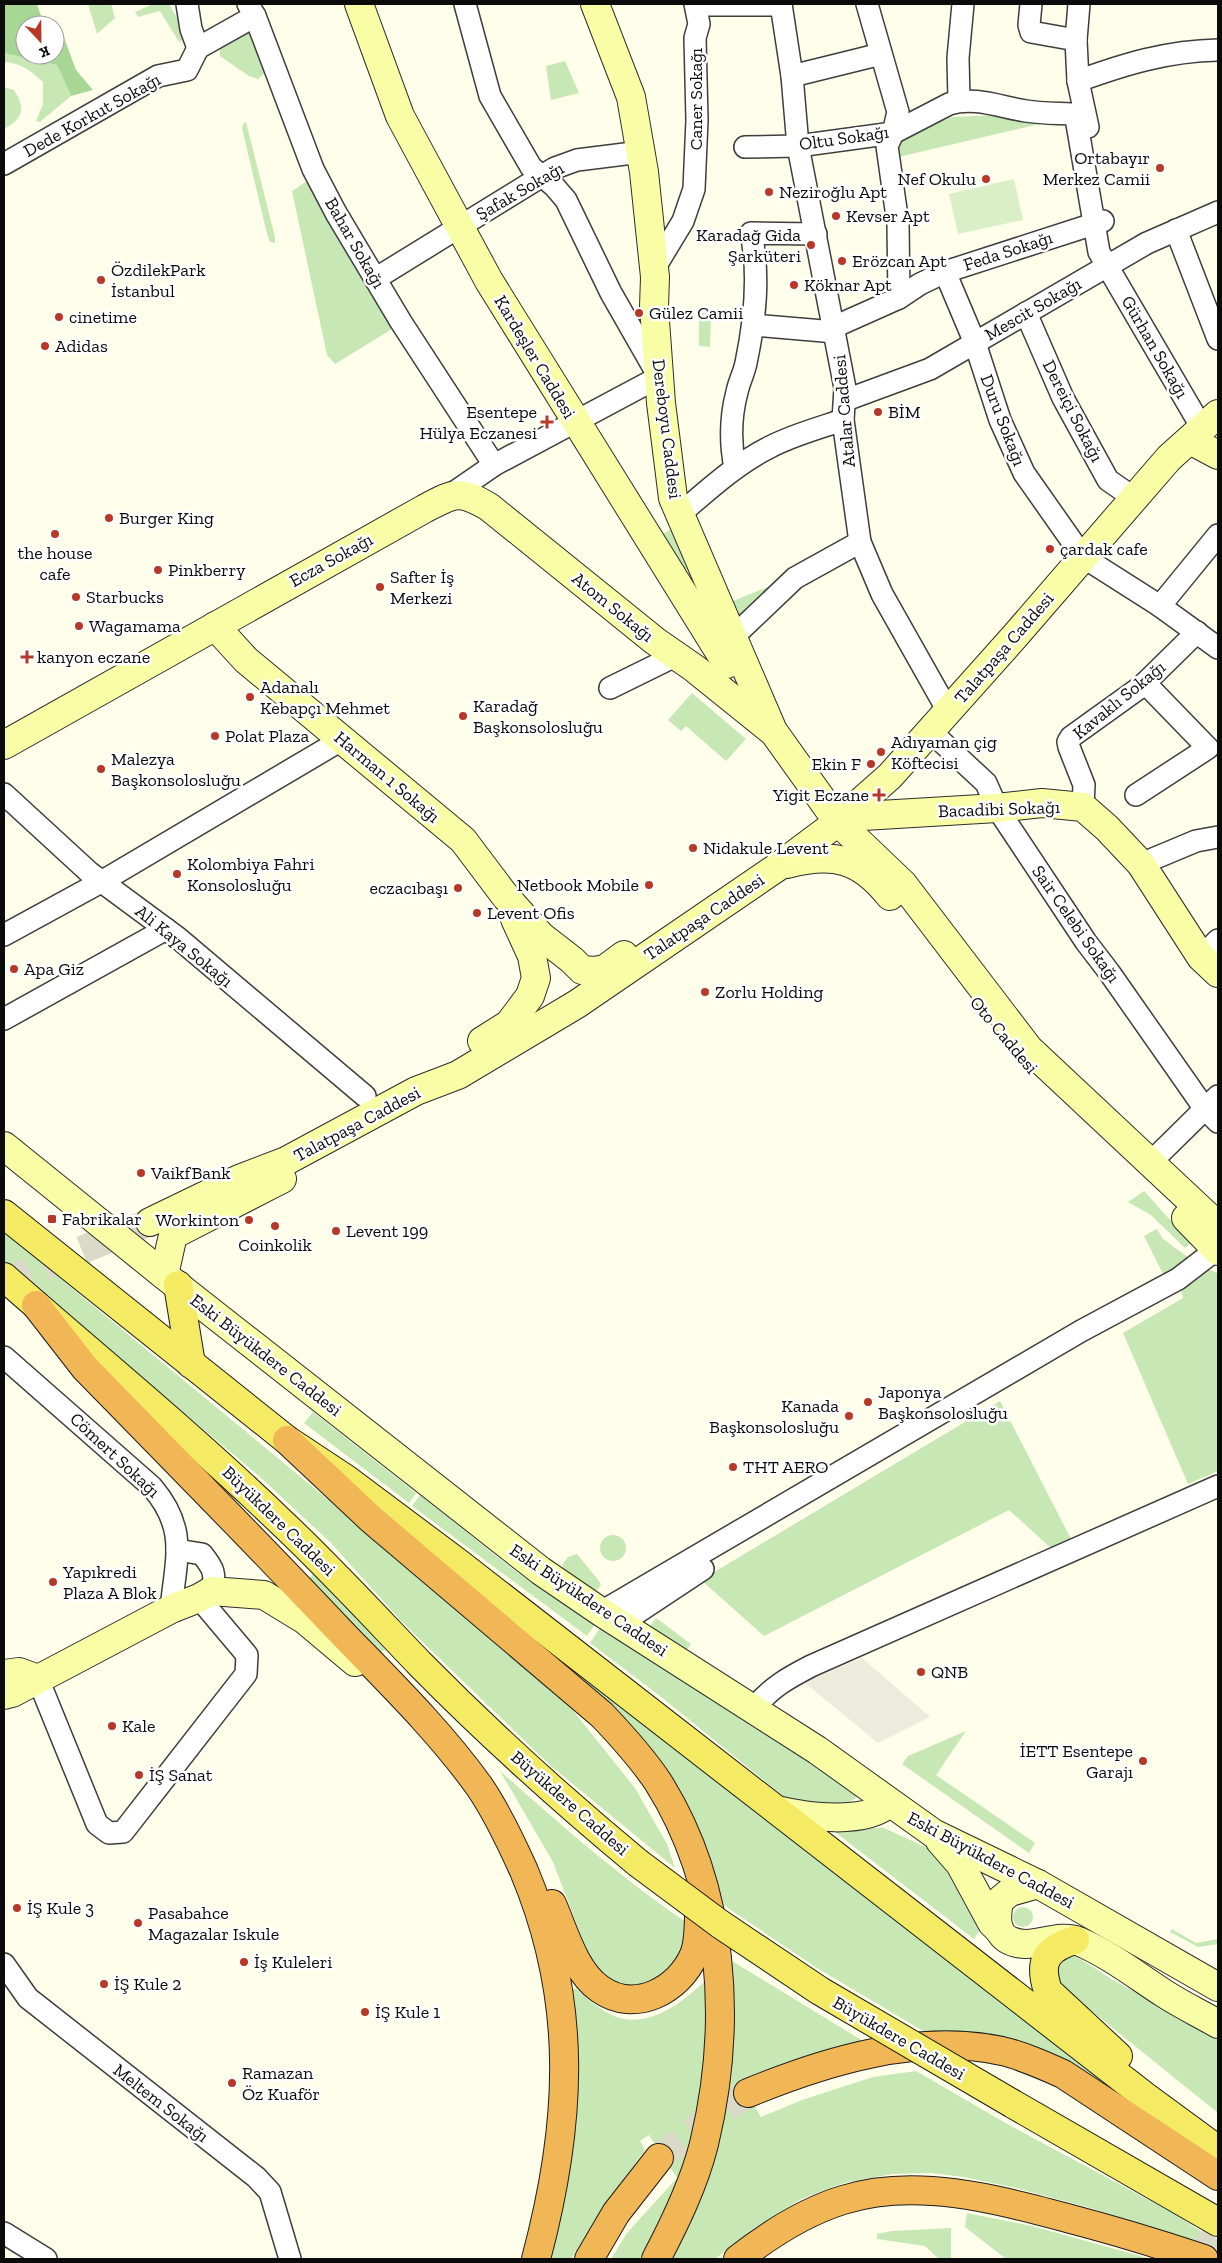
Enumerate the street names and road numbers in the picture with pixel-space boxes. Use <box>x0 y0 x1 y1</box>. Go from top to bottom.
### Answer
street label: Caner Sokağı <box>685 48 707 150</box>
street label: Dede Korkut Sokağı <box>20 68 164 162</box>
street label: Oltu Sokağı <box>798 121 890 155</box>
street label: Şafak Sokağı <box>472 157 568 225</box>
street label: Bahar Sokağı <box>320 194 390 292</box>
street label: Feda Sokağı <box>961 226 1055 276</box>
street label: Mescit Sokağı <box>981 273 1085 345</box>
street label: Kardeşler Caddesi <box>489 291 581 423</box>
street label: Gürhan Sokağı <box>1117 292 1193 402</box>
street label: Atalar Caddesi <box>828 354 860 468</box>
street label: Dereiçi Sokağı <box>1038 356 1108 466</box>
street label: Dereboyu Caddesi <box>648 358 686 500</box>
street label: Duru Sokağı <box>975 371 1031 469</box>
street label: Ecza Sokağı <box>286 528 376 592</box>
street label: Atom Sokağı <box>568 567 658 647</box>
street label: Talatpaşa Caddesi <box>950 588 1058 708</box>
street label: Kavaklı Sokağı <box>1068 656 1170 744</box>
street label: Harman 1 Sokağı <box>330 726 444 828</box>
street label: Bacadibi Sokağı <box>938 796 1060 822</box>
street label: Sair Celebi Sokağı <box>1027 861 1125 987</box>
street label: Talatpaşa Caddesi <box>640 869 768 965</box>
street label: Ali Kaya Sokağı <box>131 900 237 992</box>
street label: Oto Caddesi <box>965 992 1043 1078</box>
street label: Talatpaşa Caddesi <box>290 1081 424 1167</box>
street label: Eski Büyükdere Caddesi <box>186 1289 346 1421</box>
street label: Cömert Sokağı <box>65 1408 165 1502</box>
street label: Büyükdere Caddesi <box>218 1461 340 1581</box>
street label: Eski Büyükdere Caddesi <box>506 1539 672 1661</box>
street label: Büyükdere Caddesi <box>507 1746 633 1860</box>
street label: Eski Büyükdere Caddesi <box>904 1807 1078 1913</box>
street label: Büyükdere Caddesi <box>829 1991 969 2085</box>
street label: Meltem Sokağı <box>109 2059 213 2147</box>

